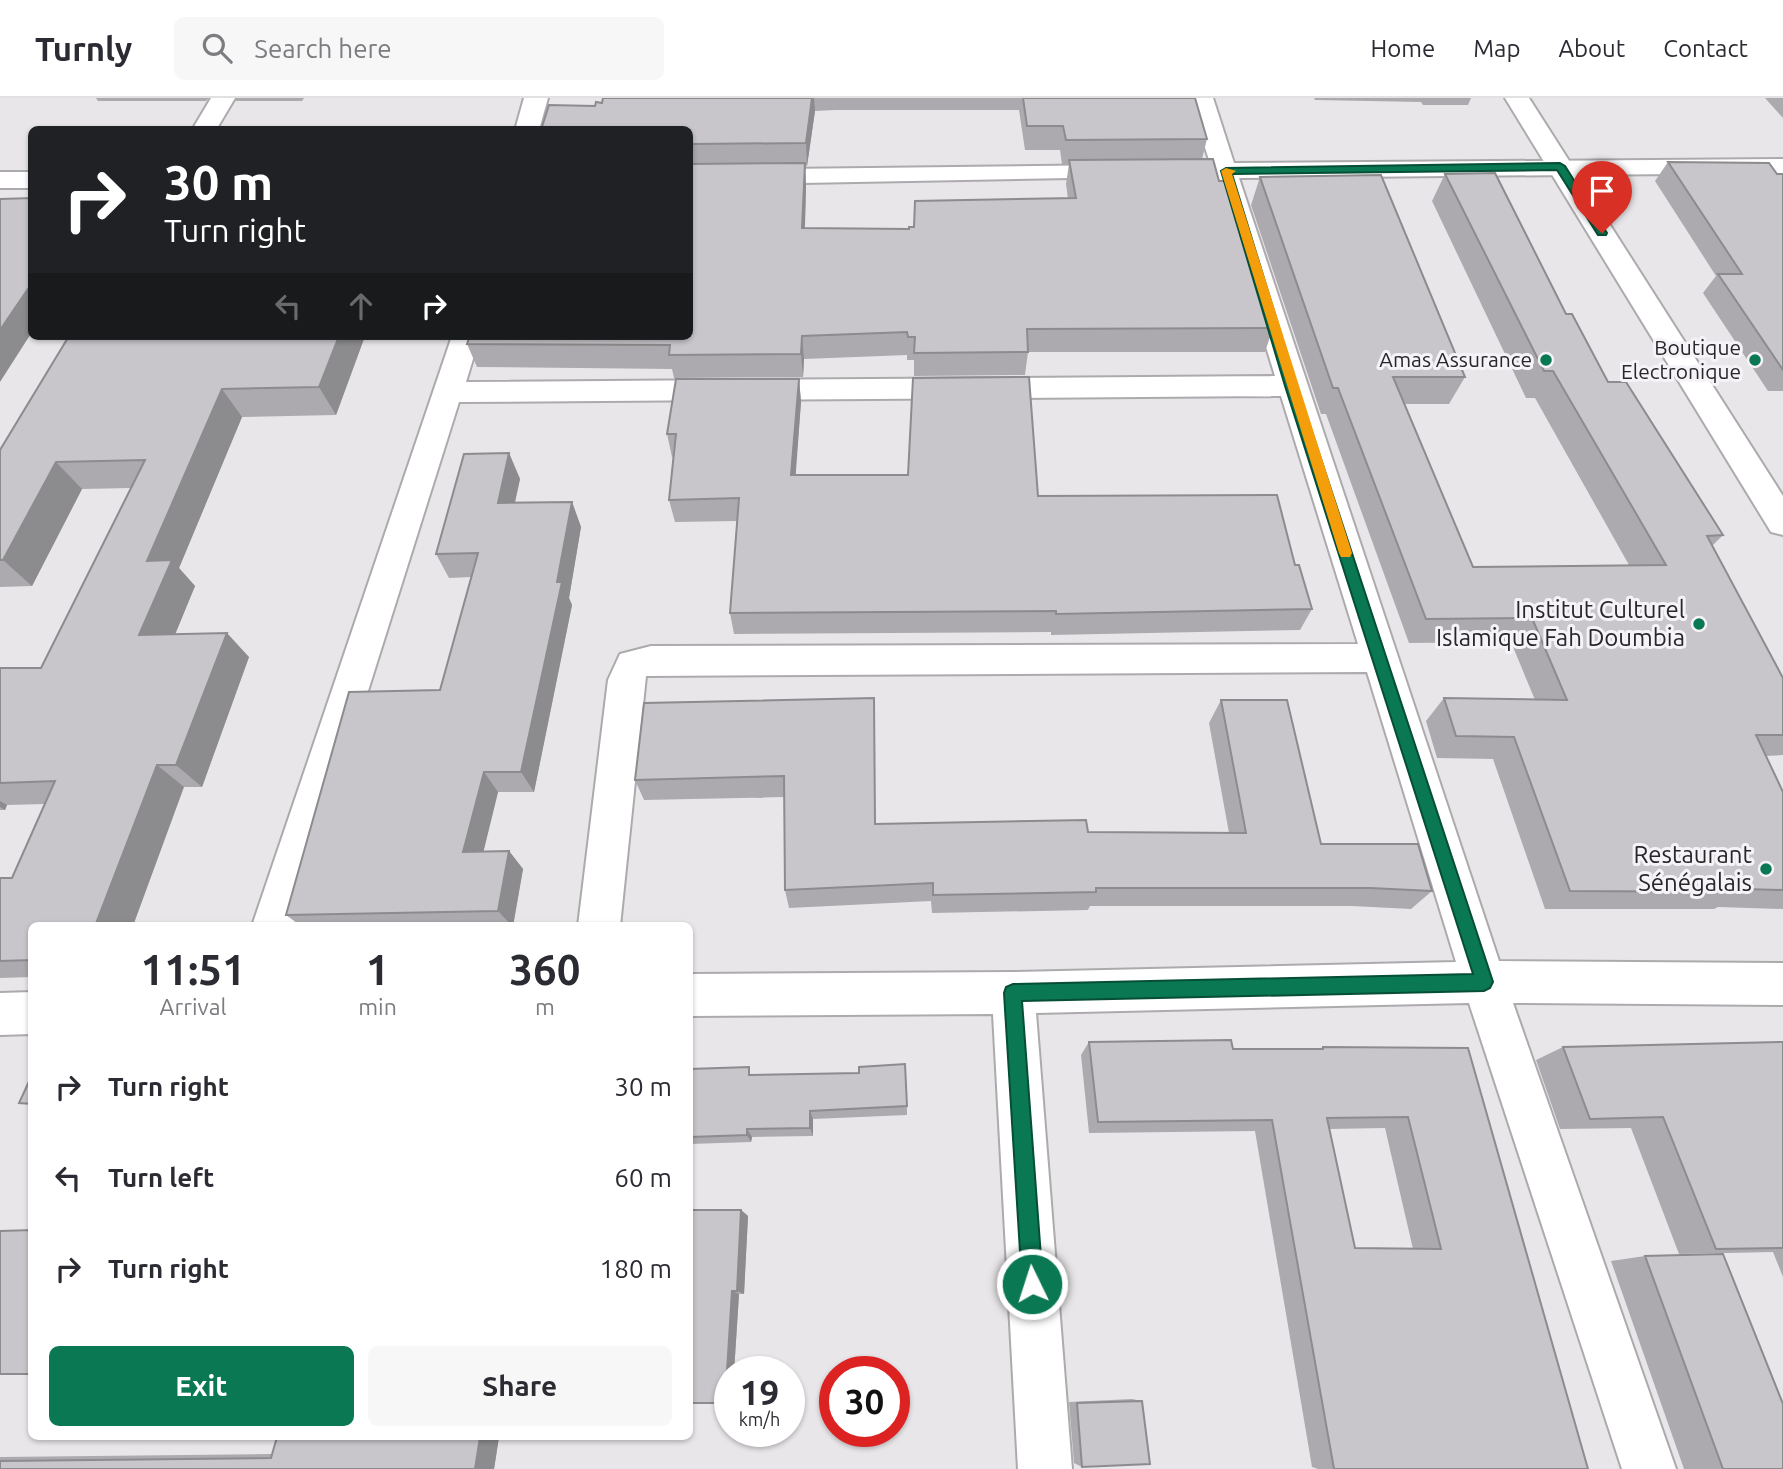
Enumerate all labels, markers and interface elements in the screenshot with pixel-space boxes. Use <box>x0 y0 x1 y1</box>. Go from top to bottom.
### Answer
search box <box>174 17 664 80</box>
icon: search <box>198 29 236 67</box>
text: Turnly <box>35 30 132 67</box>
text: Search here <box>254 34 392 63</box>
text: Home <box>1370 35 1435 62</box>
text: Map <box>1473 35 1520 62</box>
text: About <box>1558 35 1625 62</box>
text: Contact <box>1663 35 1748 62</box>
icon: right <box>49 154 140 245</box>
text: 30 m <box>164 154 273 209</box>
pin <box>1572 161 1632 233</box>
icon: arrive <box>1583 172 1621 210</box>
text: Turn right <box>164 212 306 248</box>
icon: left <box>269 287 307 325</box>
icon: ahead <box>342 287 380 325</box>
icon: right <box>415 287 453 325</box>
place label: Boutique Electronique <box>1621 335 1741 383</box>
place label: Amas Assurance <box>1379 347 1532 371</box>
marker: Amas Assurance <box>1538 352 1554 368</box>
marker: Boutique Electronique <box>1747 352 1763 368</box>
place label: Institut Culturel Islamique Fah Doumbia <box>1436 596 1685 651</box>
marker: Institut Culturel Islamique Fah Doumbia <box>1691 616 1707 632</box>
place label: Restaurant Sénégalais <box>1633 841 1753 896</box>
marker: Restaurant Sénégalais <box>1758 861 1774 877</box>
text: 11:51 <box>141 946 246 993</box>
text: 1 <box>366 946 389 993</box>
text: 360 <box>509 946 580 993</box>
text: Arrival <box>160 994 227 1019</box>
text: min <box>358 994 397 1019</box>
text: m <box>535 994 555 1019</box>
icon: right <box>49 1068 87 1106</box>
text: Turn right <box>108 1072 229 1101</box>
text: 30 m <box>614 1072 672 1101</box>
icon: left <box>49 1159 87 1197</box>
text: Turn left <box>108 1163 214 1192</box>
text: 60 m <box>614 1163 672 1192</box>
position arrow <box>995 1247 1069 1321</box>
icon: right <box>49 1250 87 1288</box>
text: Turn right <box>108 1254 229 1283</box>
text: 180 m <box>600 1254 672 1283</box>
button: Exit <box>49 1346 354 1426</box>
button: Share <box>368 1346 672 1426</box>
speed limit sign: 30 <box>819 1356 910 1447</box>
text: 19 <box>740 1372 779 1412</box>
text: km/h <box>739 1409 780 1429</box>

